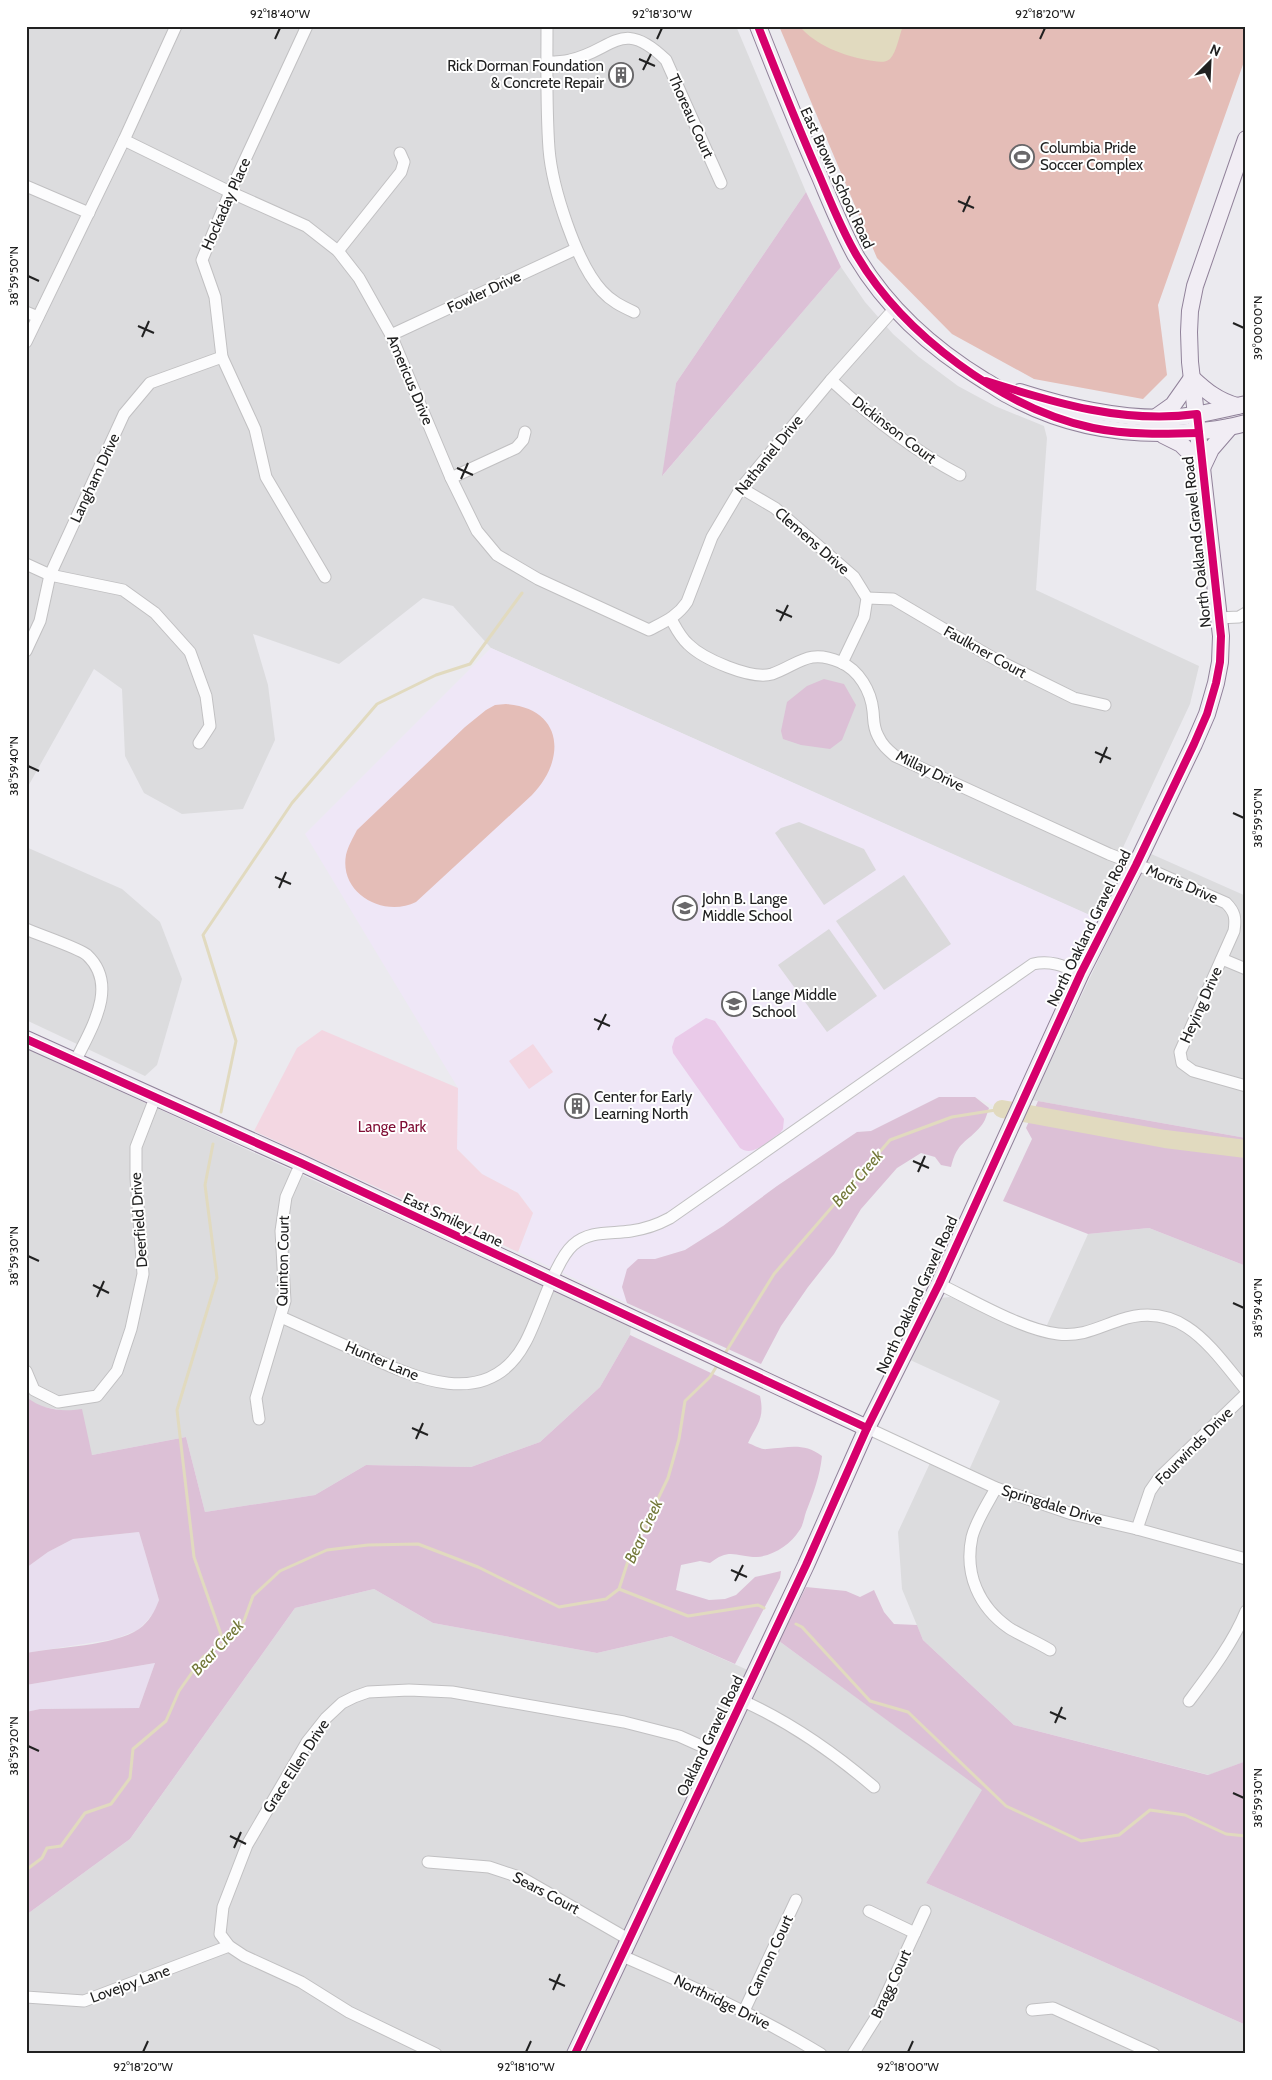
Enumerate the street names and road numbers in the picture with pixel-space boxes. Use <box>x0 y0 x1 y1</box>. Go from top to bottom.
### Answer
street label: Thoreau Court <box>664 71 718 161</box>
street label: East Brown School Road <box>796 104 878 252</box>
street label: Hockaday Place <box>198 155 255 253</box>
street label: Fowler Drive <box>444 267 524 317</box>
street label: Americus Drive <box>383 332 437 428</box>
street label: Dickinson Court <box>849 393 939 467</box>
street label: Nathaniel Drive <box>731 411 807 499</box>
street label: Langham Drive <box>67 430 124 525</box>
street label: North Oakland Gravel Road <box>1179 456 1215 628</box>
street label: Clemens Drive <box>771 504 853 578</box>
street label: Faulkner Court <box>941 622 1029 682</box>
street label: Millay Drive <box>893 747 967 795</box>
street label: North Oakland Gravel Road <box>1043 847 1135 1009</box>
street label: Morris Drive <box>1143 861 1221 907</box>
street label: Heying Drive <box>1176 964 1226 1046</box>
street label: Deerfield Drive <box>127 1171 151 1268</box>
street label: East Smiley Lane <box>400 1189 506 1251</box>
street label: North Oakland Gravel Road <box>872 1213 962 1377</box>
street label: Quinton Court <box>273 1215 293 1307</box>
street label: Hunter Lane <box>343 1337 422 1385</box>
street label: Fourwinds Drive <box>1152 1403 1237 1488</box>
street label: Springdale Drive <box>999 1481 1105 1529</box>
street label: Oakland Gravel Road <box>673 1673 747 1799</box>
street label: Grace Ellen Drive <box>259 1716 333 1816</box>
street label: Sears Court <box>510 1868 582 1918</box>
street label: Cannon Court <box>743 1912 797 2000</box>
street label: Bragg Court <box>867 1947 915 2021</box>
street label: Lovejoy Lane <box>88 1961 173 2007</box>
street label: Northridge Drive <box>671 1971 773 2033</box>

